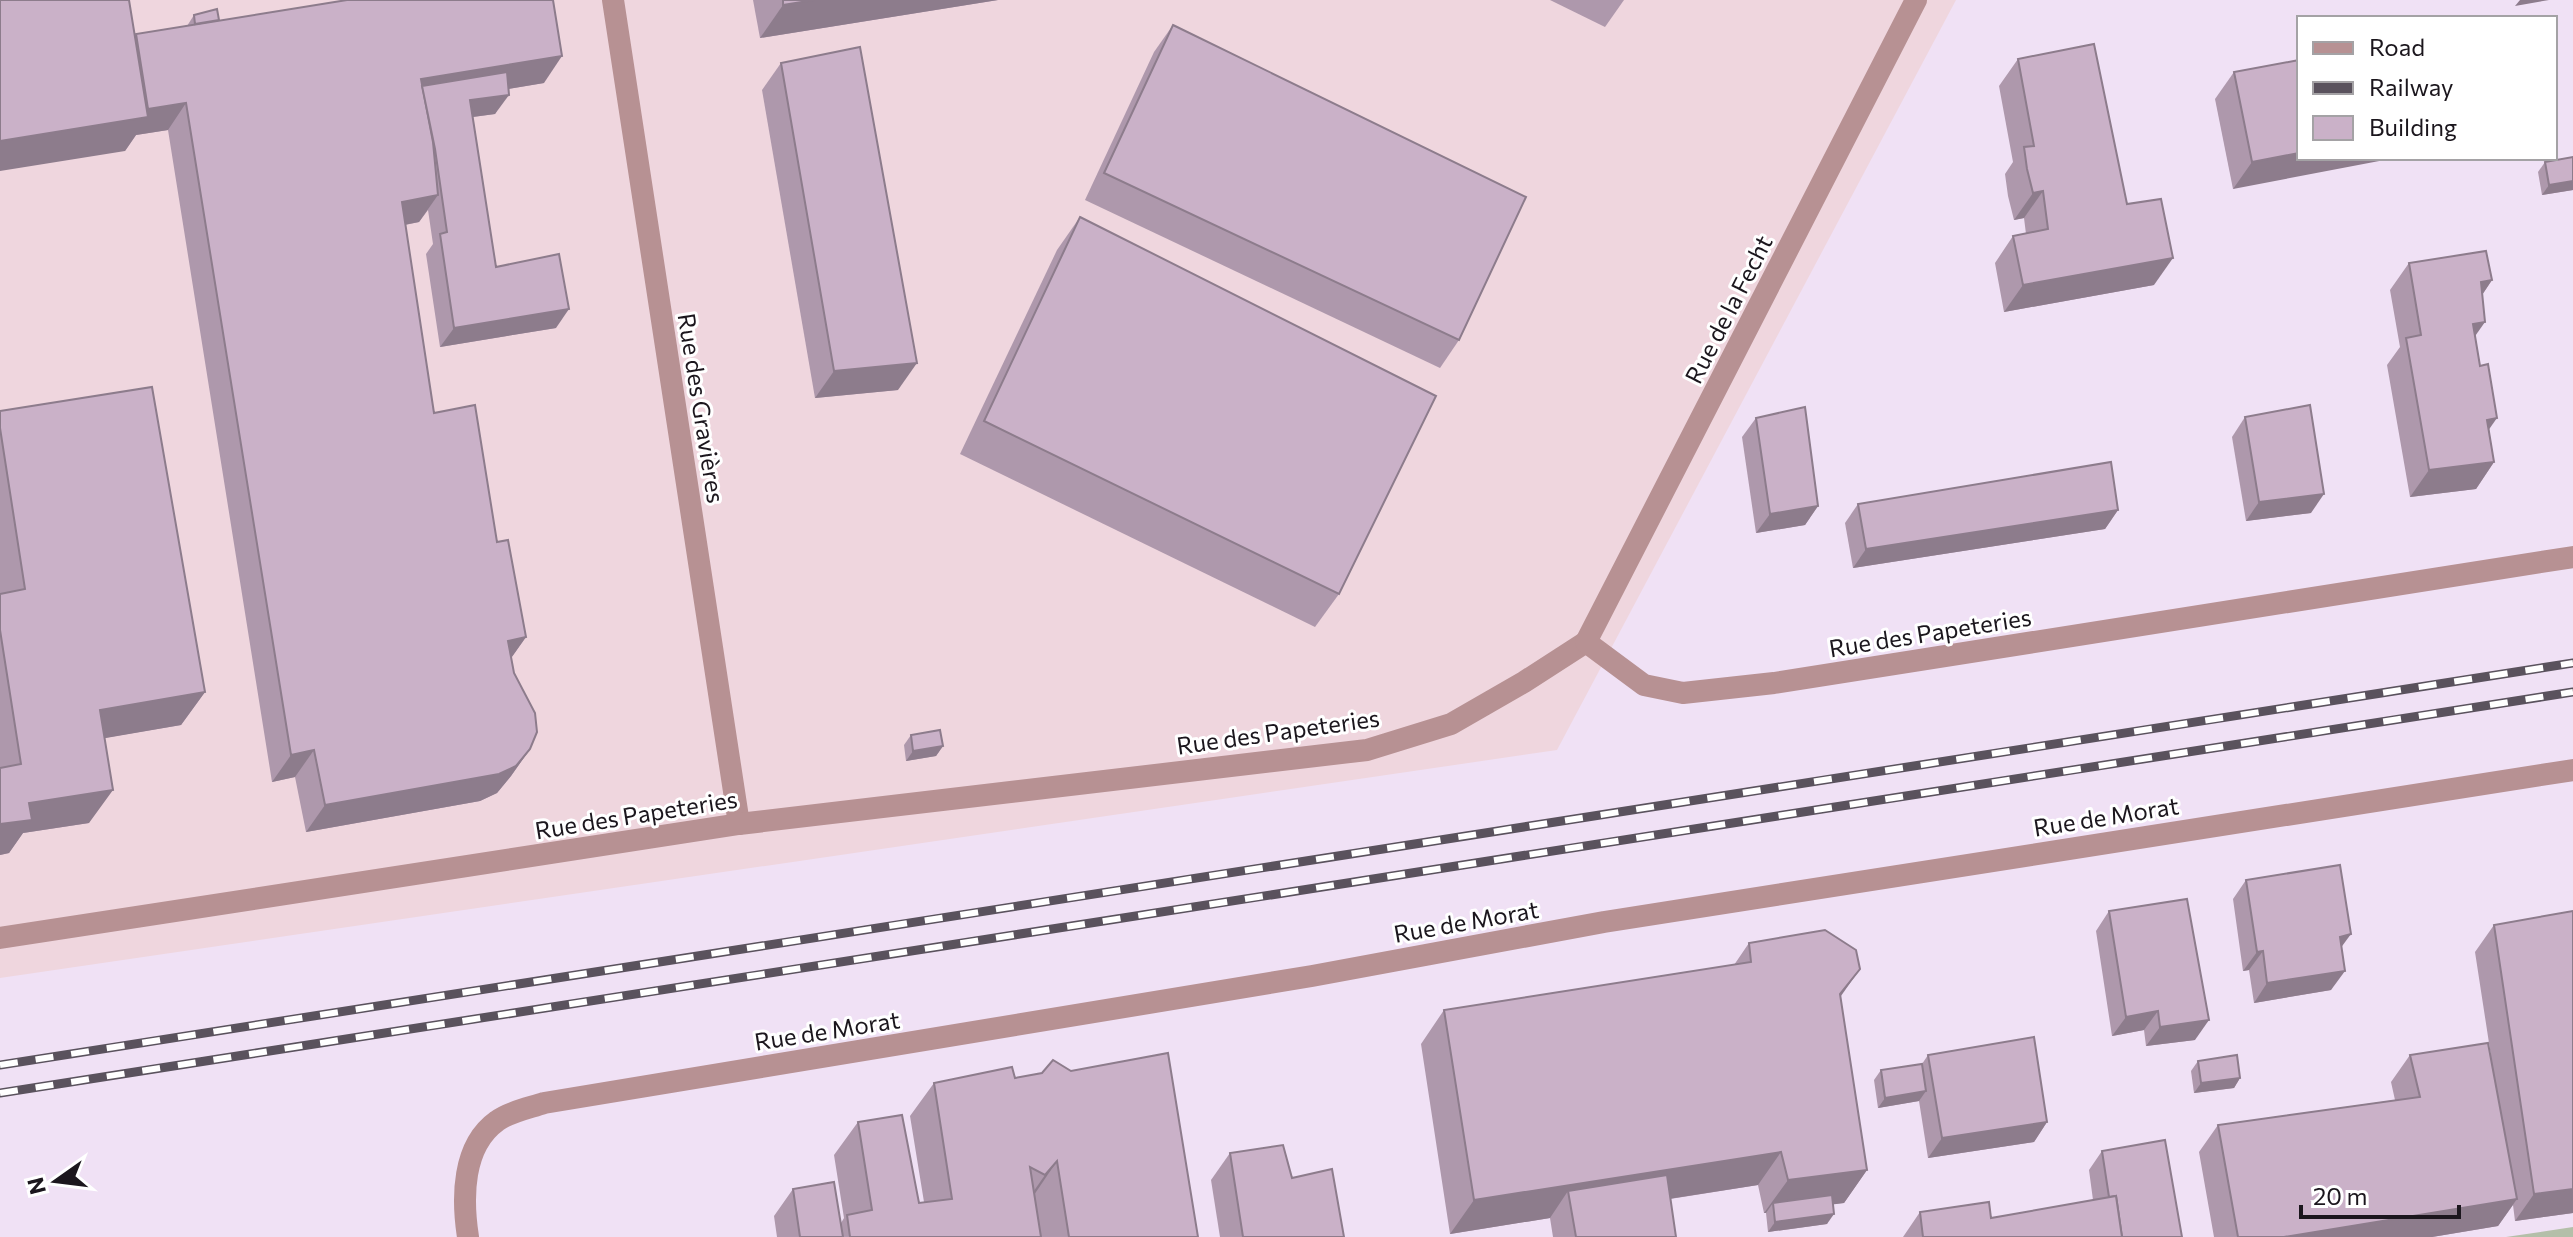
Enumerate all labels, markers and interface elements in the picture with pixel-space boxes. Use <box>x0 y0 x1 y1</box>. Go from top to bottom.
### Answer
legend <box>2297 16 2557 160</box>
text: Road <box>2369 32 2425 61</box>
text: Railway <box>2369 72 2454 101</box>
text: Building <box>2369 112 2457 141</box>
street label: Rue de la Fecht <box>1678 230 1778 388</box>
street label: Rue des Gravières <box>673 311 731 505</box>
street label: Rue des Papeteries <box>1827 602 2033 662</box>
street label: Rue des Papeteries <box>1175 702 1381 760</box>
street label: Rue des Papeteries <box>533 784 739 844</box>
street label: Rue de Morat <box>2031 790 2181 842</box>
street label: Rue de Morat <box>1391 894 1541 948</box>
street label: Rue de Morat <box>752 1004 902 1056</box>
north arrow <box>16 1141 96 1221</box>
scale bar <box>2301 1169 2459 1219</box>
text: N <box>21 1175 51 1197</box>
text: 20 m <box>2313 1181 2367 1210</box>

